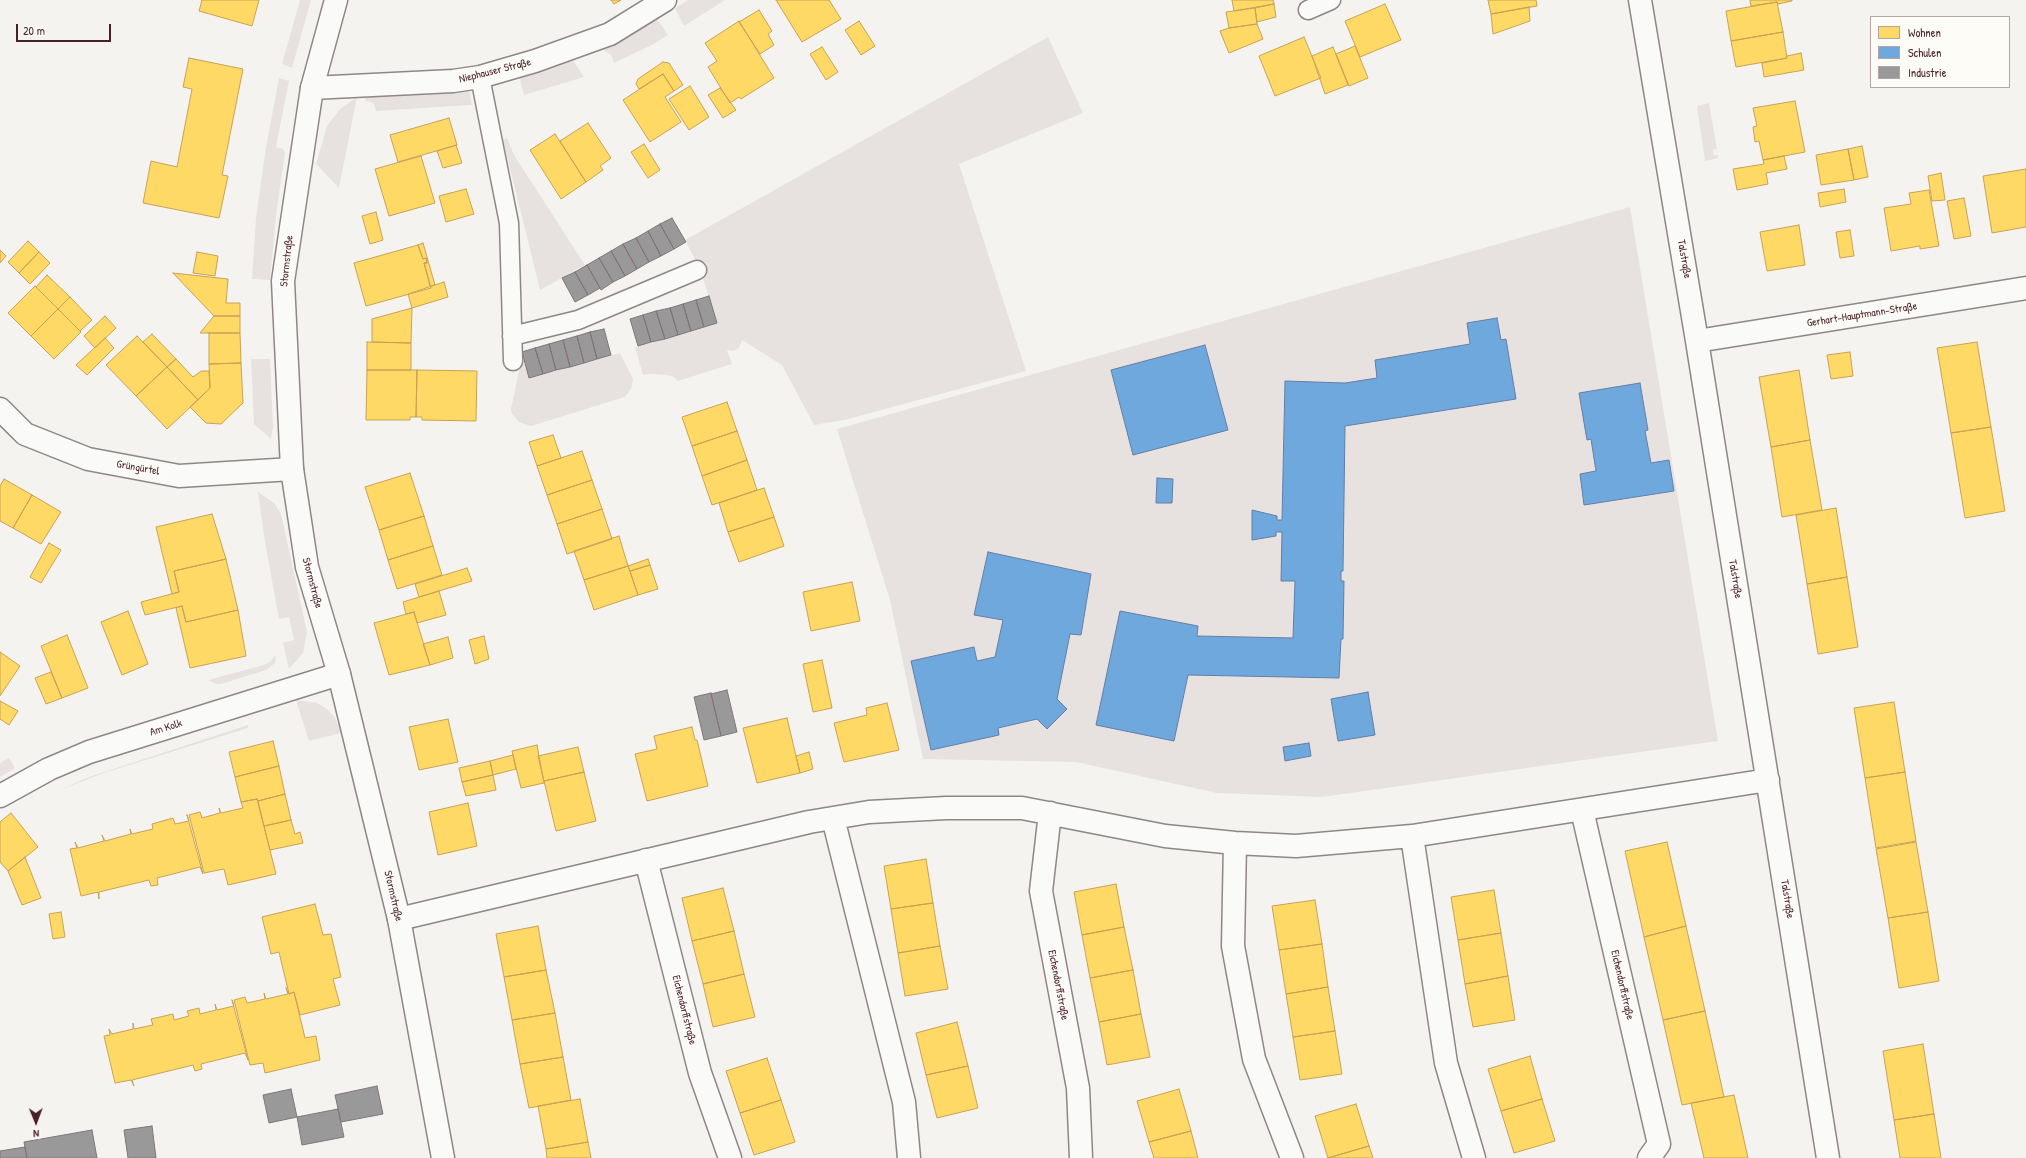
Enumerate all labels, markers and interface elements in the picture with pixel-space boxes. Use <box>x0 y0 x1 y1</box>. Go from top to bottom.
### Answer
scale bar <box>18 16 113 42</box>
legend <box>1870 16 2010 88</box>
text: 20 m <box>23 22 45 39</box>
text: Wohnen <box>1908 24 1941 41</box>
text: Schulen <box>1908 44 1941 61</box>
street label: Niephauser Straße <box>458 56 532 86</box>
text: Industrie <box>1908 64 1947 81</box>
street label: Stormstraße <box>278 235 296 287</box>
street label: Talstraße <box>1674 239 1694 279</box>
street label: Gerhart-Hauptmann-Straße <box>1806 300 1918 330</box>
street label: Grüngürtel <box>115 458 161 478</box>
street label: Stormstraße <box>299 556 325 610</box>
street label: Talstraße <box>1725 559 1745 599</box>
street label: Am Kolk <box>148 717 184 739</box>
street label: Stormstraße <box>381 869 405 923</box>
street label: Talstraße <box>1777 879 1797 919</box>
street label: Eichendorffstraße <box>1045 949 1071 1021</box>
street label: Eichendorffstraße <box>1608 949 1636 1021</box>
street label: Eichendorffstraße <box>669 974 699 1046</box>
north arrow <box>16 1102 56 1142</box>
text: N <box>33 1127 39 1141</box>

